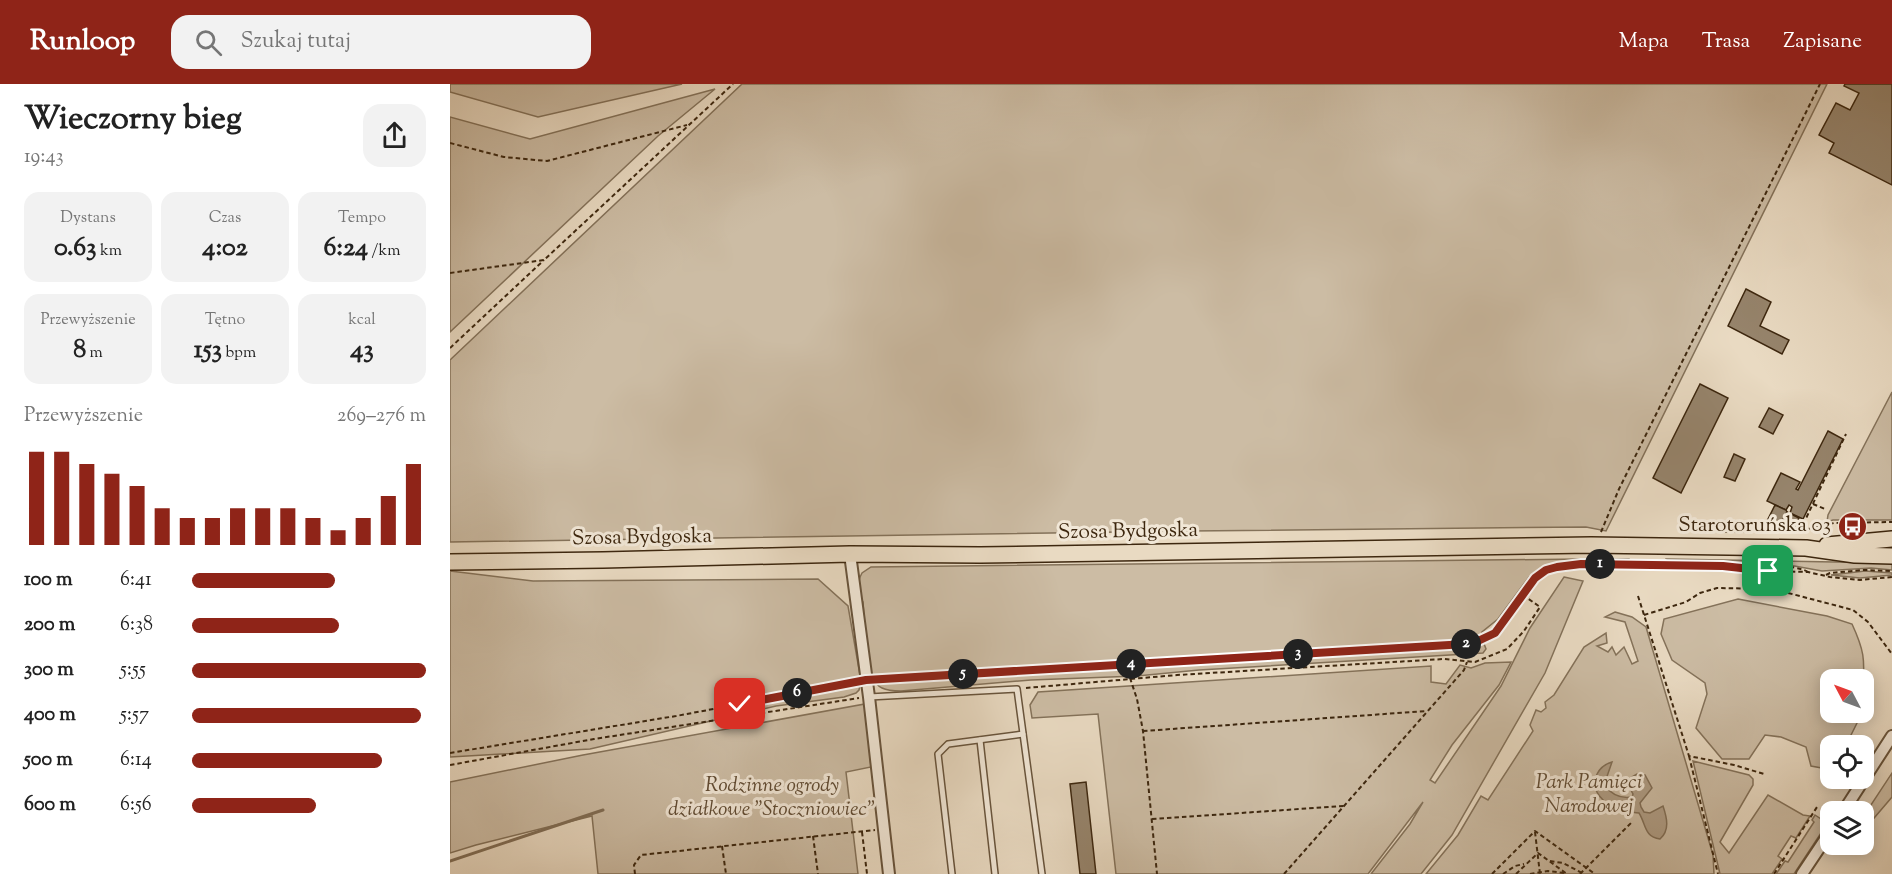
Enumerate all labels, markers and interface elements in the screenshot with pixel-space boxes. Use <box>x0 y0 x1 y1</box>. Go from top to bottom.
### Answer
search box <box>171 15 591 69</box>
text: Runloop <box>30 22 135 62</box>
icon: search <box>192 26 225 59</box>
text: Szukaj tutaj <box>240 26 351 58</box>
text: Mapa <box>1619 27 1669 57</box>
text: Trasa <box>1702 27 1750 57</box>
text: Zapisane <box>1783 27 1862 57</box>
text: Wieczorny bieg <box>24 96 242 144</box>
button: share <box>363 104 426 167</box>
text: 19:43 <box>24 143 64 172</box>
text: Dystans <box>60 207 116 230</box>
text: Czas <box>209 207 241 230</box>
text: Tempo <box>338 207 386 230</box>
text: 0.63 <box>54 230 97 267</box>
text: 4:02 <box>202 230 248 267</box>
text: 6:24 <box>323 230 368 267</box>
text: km <box>97 240 122 263</box>
text: /km <box>368 240 401 263</box>
text: Przewyższenie <box>40 309 136 332</box>
text: Tętno <box>205 309 245 332</box>
text: kcal <box>348 309 376 332</box>
text: 8 <box>73 332 86 369</box>
text: 153 <box>194 332 222 369</box>
text: 43 <box>350 332 374 369</box>
text: m <box>86 342 103 365</box>
text: bpm <box>222 342 256 365</box>
text: Przewyższenie <box>24 402 143 431</box>
text: 269–276 m <box>337 402 426 431</box>
bus stop icon: Starotoruńska 03 <box>1836 510 1868 542</box>
place label: Starotoruńska 03 <box>1678 511 1831 541</box>
street label: Szosa Bydgoska <box>1058 516 1199 548</box>
street label: Szosa Bydgoska <box>572 522 713 554</box>
pin <box>1742 545 1793 596</box>
pin: 1 <box>1585 549 1615 579</box>
text: 1 <box>1597 552 1603 575</box>
icon: arrive <box>1751 554 1784 587</box>
text: 100 m <box>24 566 73 595</box>
text: 6:41 <box>120 566 152 595</box>
text: 200 m <box>24 611 75 640</box>
text: 6:38 <box>120 611 153 640</box>
pin: 2 <box>1451 629 1481 659</box>
text: 2 <box>1462 632 1470 655</box>
pin: 3 <box>1283 639 1313 669</box>
text: 3 <box>1295 642 1301 665</box>
pin: 4 <box>1116 649 1146 679</box>
text: 4 <box>1127 652 1135 675</box>
text: 300 m <box>24 656 74 685</box>
text: 5:55 <box>120 656 146 685</box>
pin: 5 <box>948 659 978 689</box>
text: 5 <box>960 662 966 685</box>
north arrow <box>1820 669 1874 723</box>
map controls <box>1820 669 1874 855</box>
pin <box>714 678 765 729</box>
pin: 6 <box>782 678 812 708</box>
text: 6 <box>793 681 801 704</box>
icon: check <box>723 687 756 720</box>
text: 400 m <box>24 701 76 730</box>
text: 5:57 <box>120 701 149 730</box>
button: locate <box>1820 735 1874 789</box>
text: 500 m <box>24 746 73 775</box>
text: 6:14 <box>120 746 152 775</box>
park label: Park Pamięci Narodowej <box>1536 768 1642 822</box>
park label: Rodzinne ogrody działkowe "Stoczniowiec" <box>668 771 876 825</box>
text: 600 m <box>24 791 76 820</box>
text: 6:56 <box>120 791 152 820</box>
button: layers <box>1820 801 1874 855</box>

